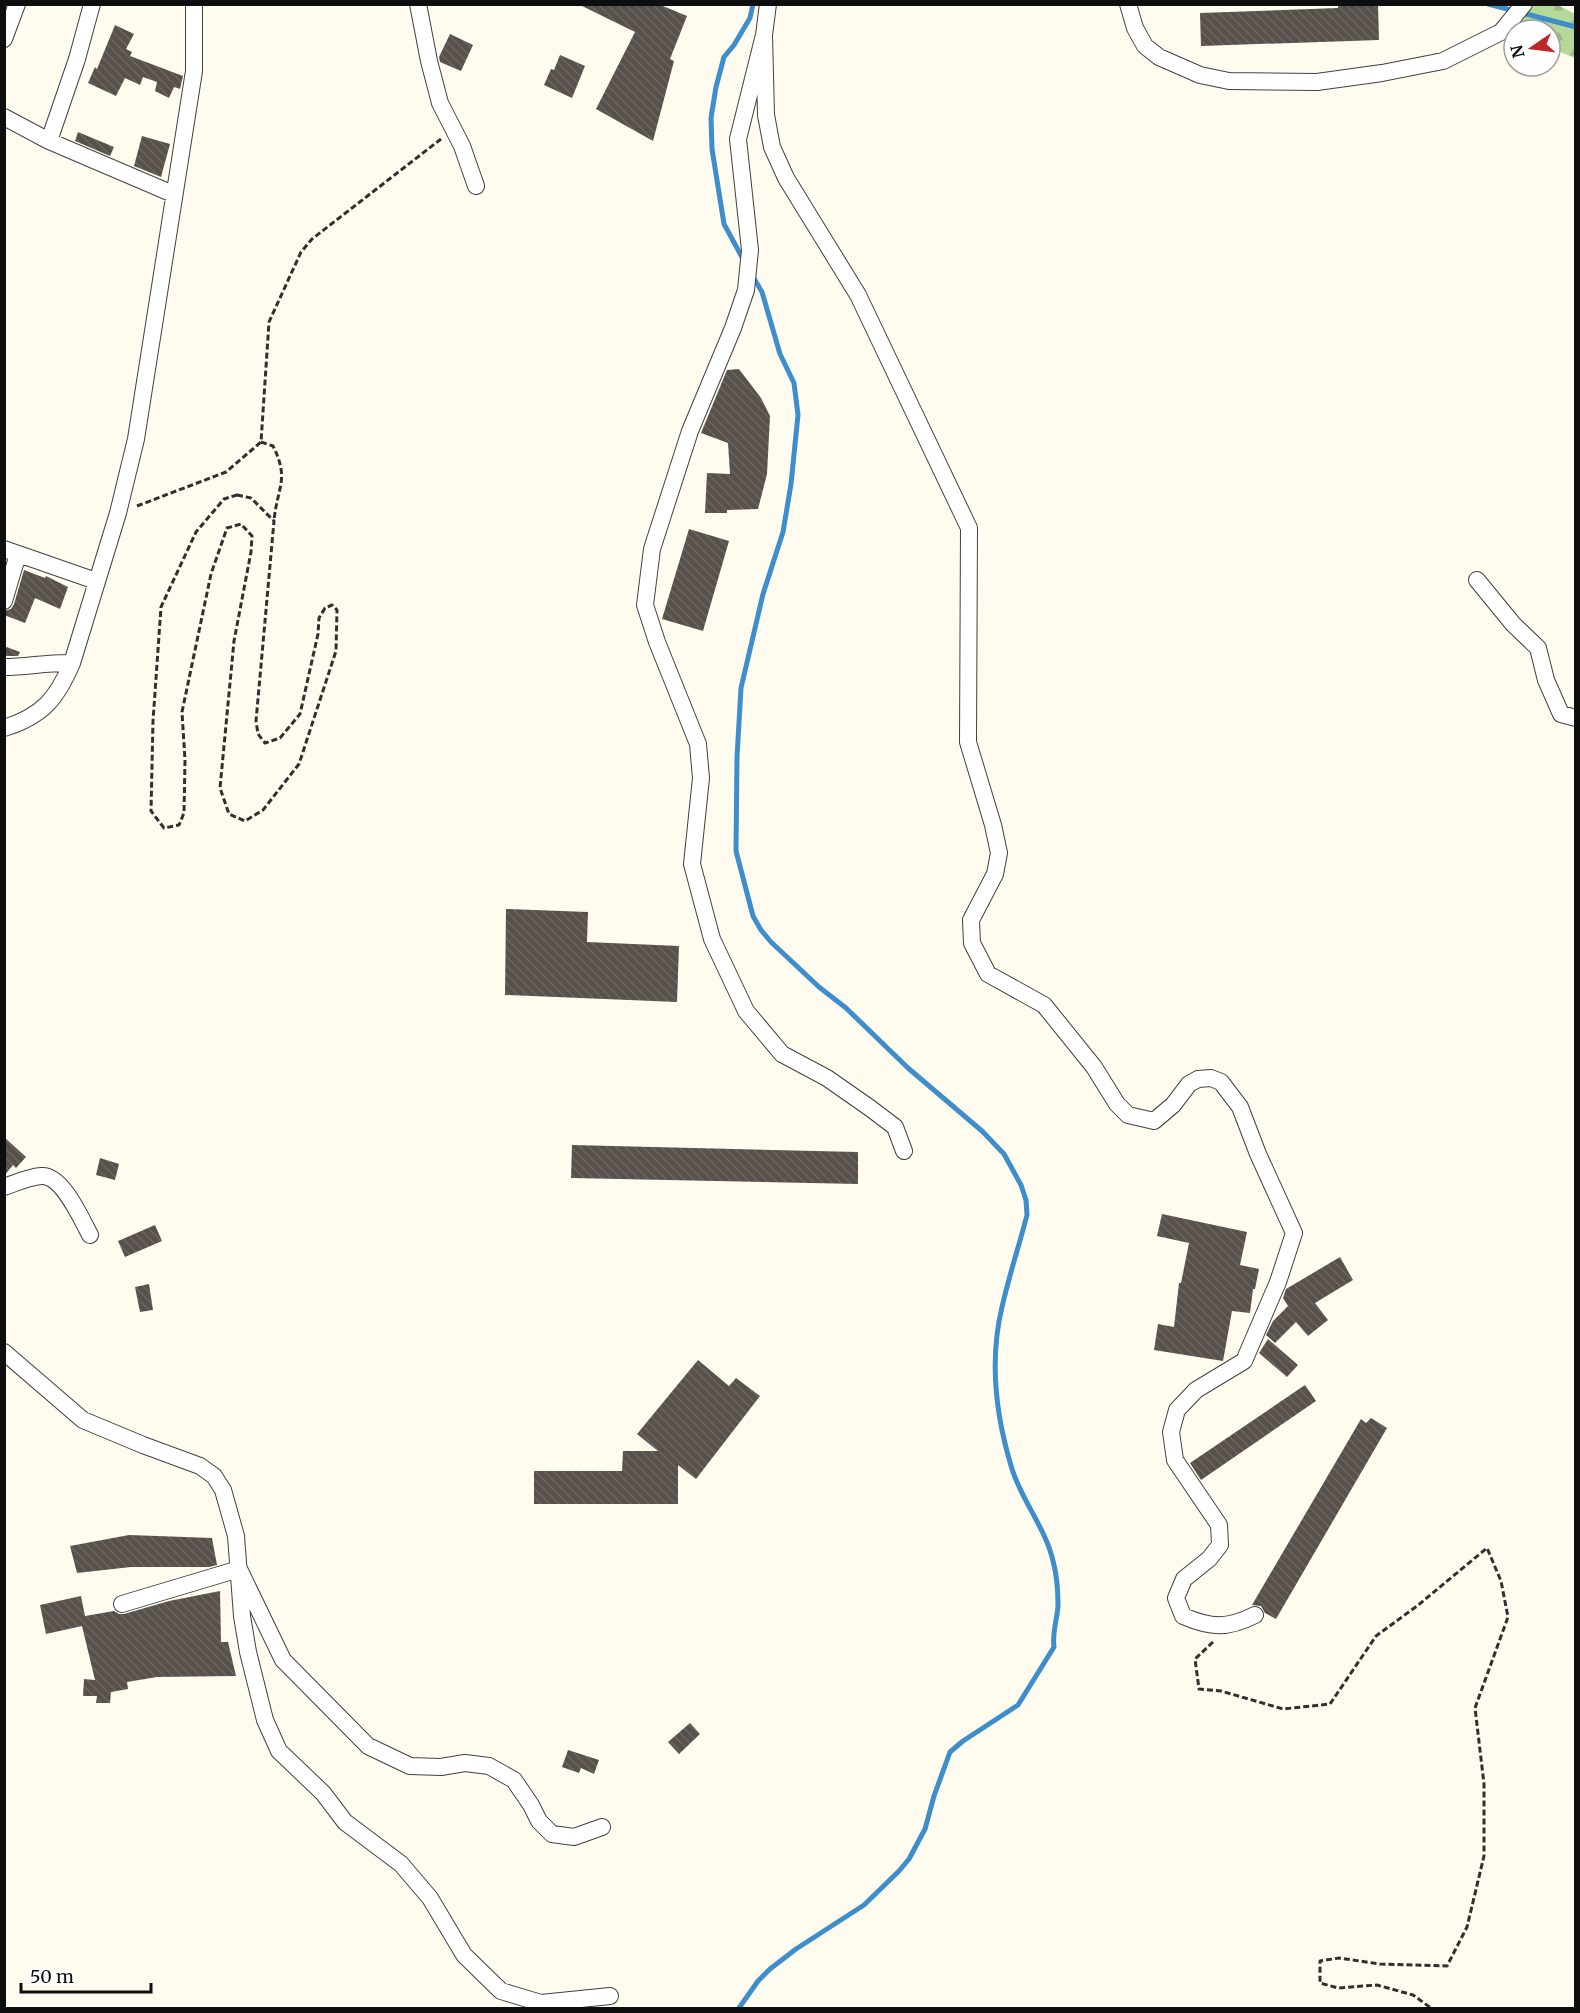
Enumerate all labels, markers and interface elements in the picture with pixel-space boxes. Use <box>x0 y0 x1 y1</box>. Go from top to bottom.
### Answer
north arrow <box>1502 18 1562 78</box>
text: N <box>1506 43 1529 60</box>
scale bar <box>21 1956 152 1994</box>
text: 50 m <box>30 1965 74 1988</box>

